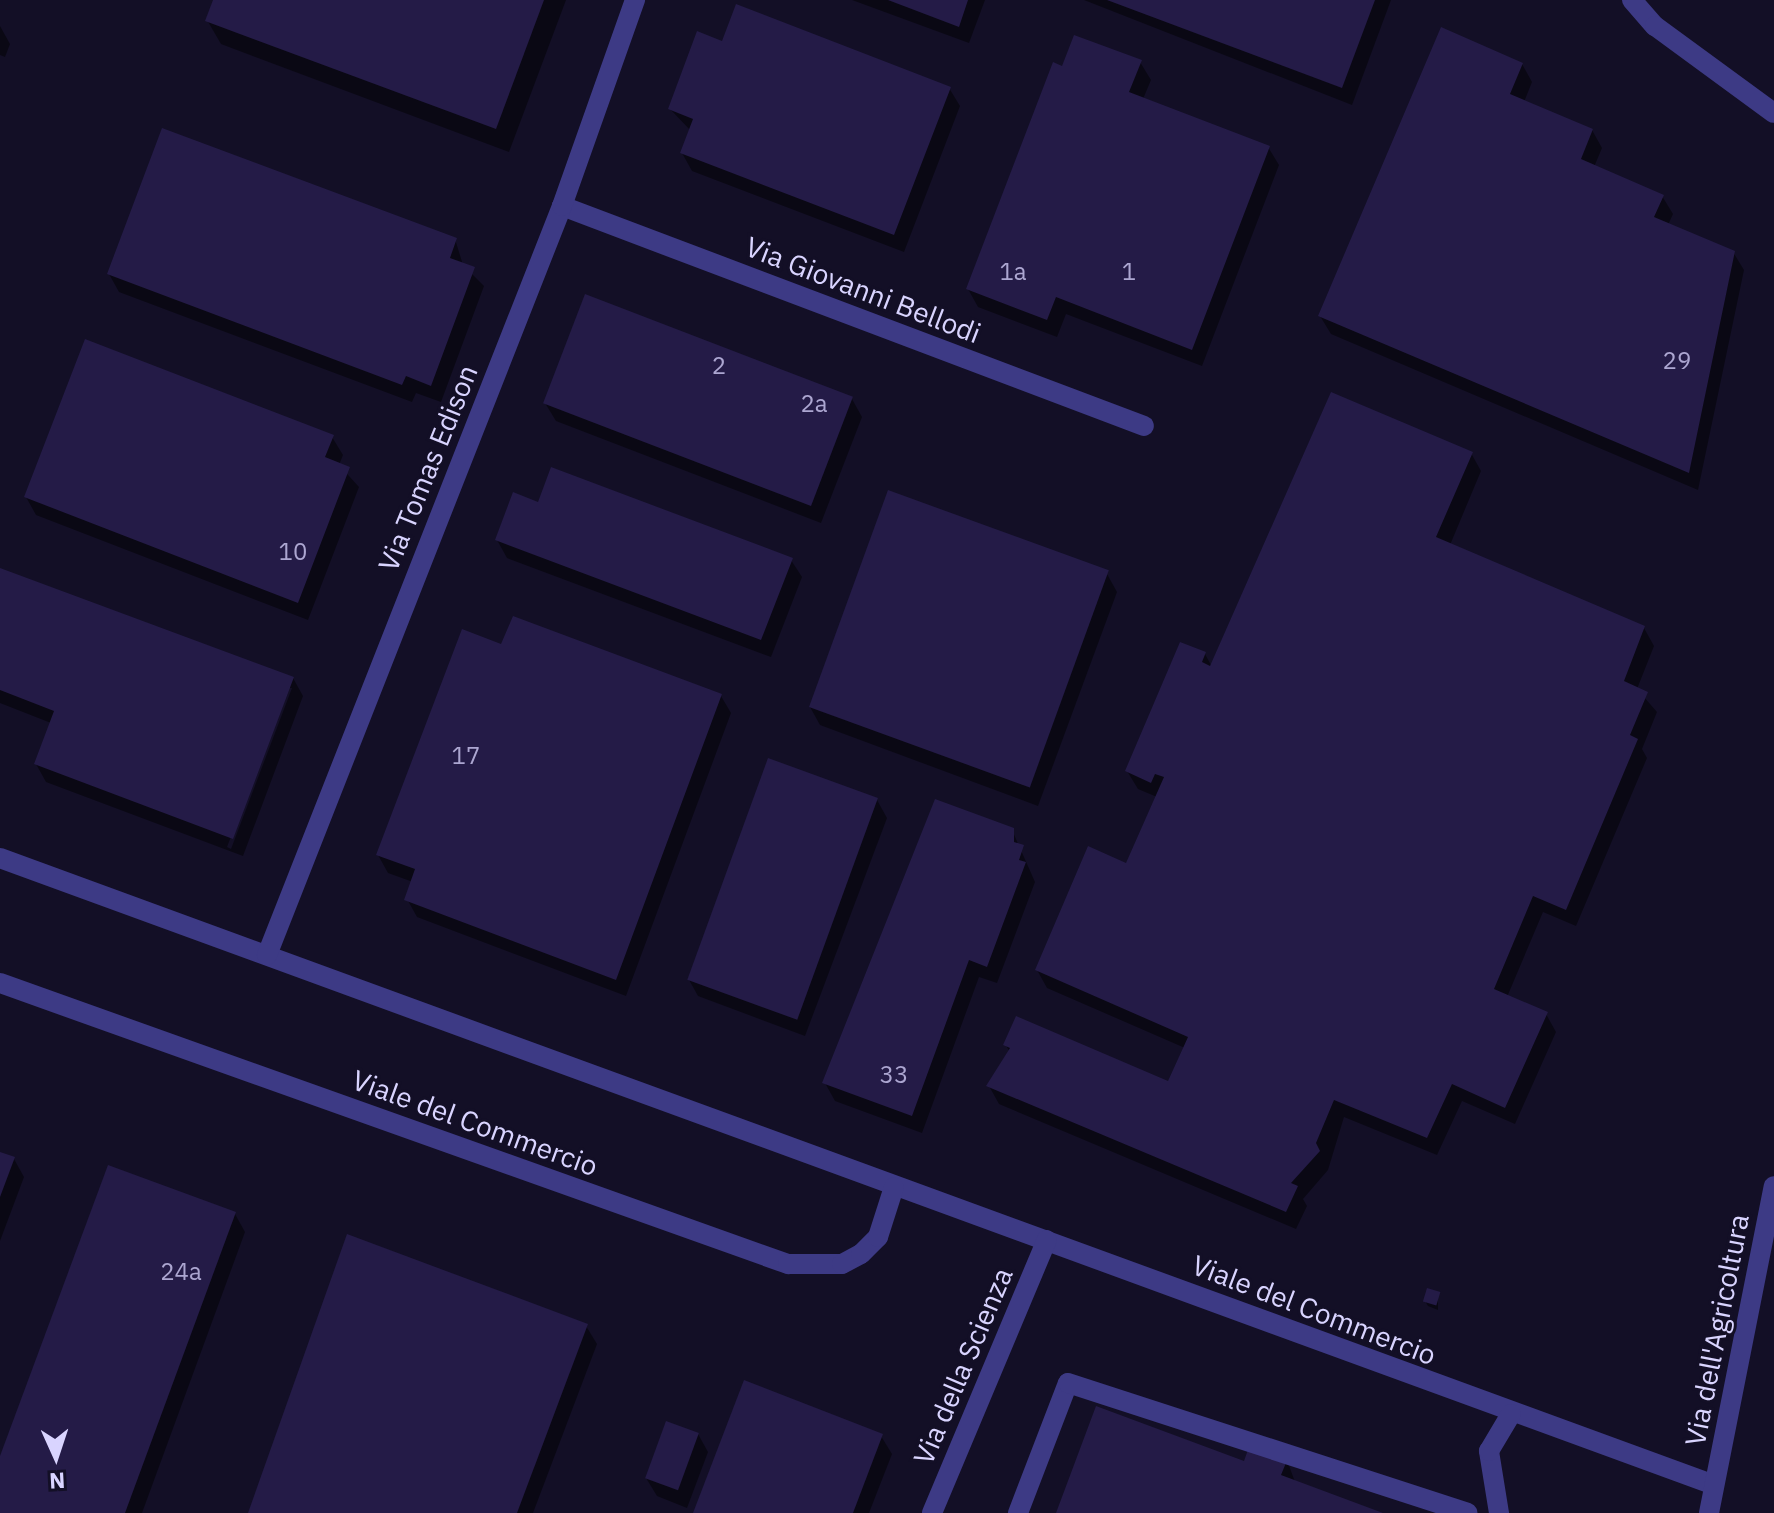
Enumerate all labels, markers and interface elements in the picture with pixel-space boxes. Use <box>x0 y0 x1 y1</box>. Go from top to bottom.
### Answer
street label: Via Giovanni Bellodi <box>741 230 985 350</box>
house number: 1a <box>999 258 1027 286</box>
house number: 1 <box>1122 258 1136 286</box>
house number: 29 <box>1663 347 1691 375</box>
house number: 2 <box>712 352 726 380</box>
street label: Via Tomas Edison <box>371 360 485 576</box>
house number: 2a <box>800 390 828 418</box>
house number: 10 <box>279 538 307 566</box>
house number: 17 <box>452 742 480 770</box>
house number: 33 <box>880 1061 908 1089</box>
street label: Viale del Commercio <box>348 1063 602 1183</box>
street label: Via dell'Agricoltura <box>1678 1211 1756 1449</box>
street label: Viale del Commercio <box>1187 1248 1441 1372</box>
house number: 24a <box>160 1258 202 1286</box>
street label: Via della Scienza <box>906 1263 1020 1469</box>
north arrow <box>16 1417 96 1497</box>
text: N <box>49 1467 66 1496</box>

